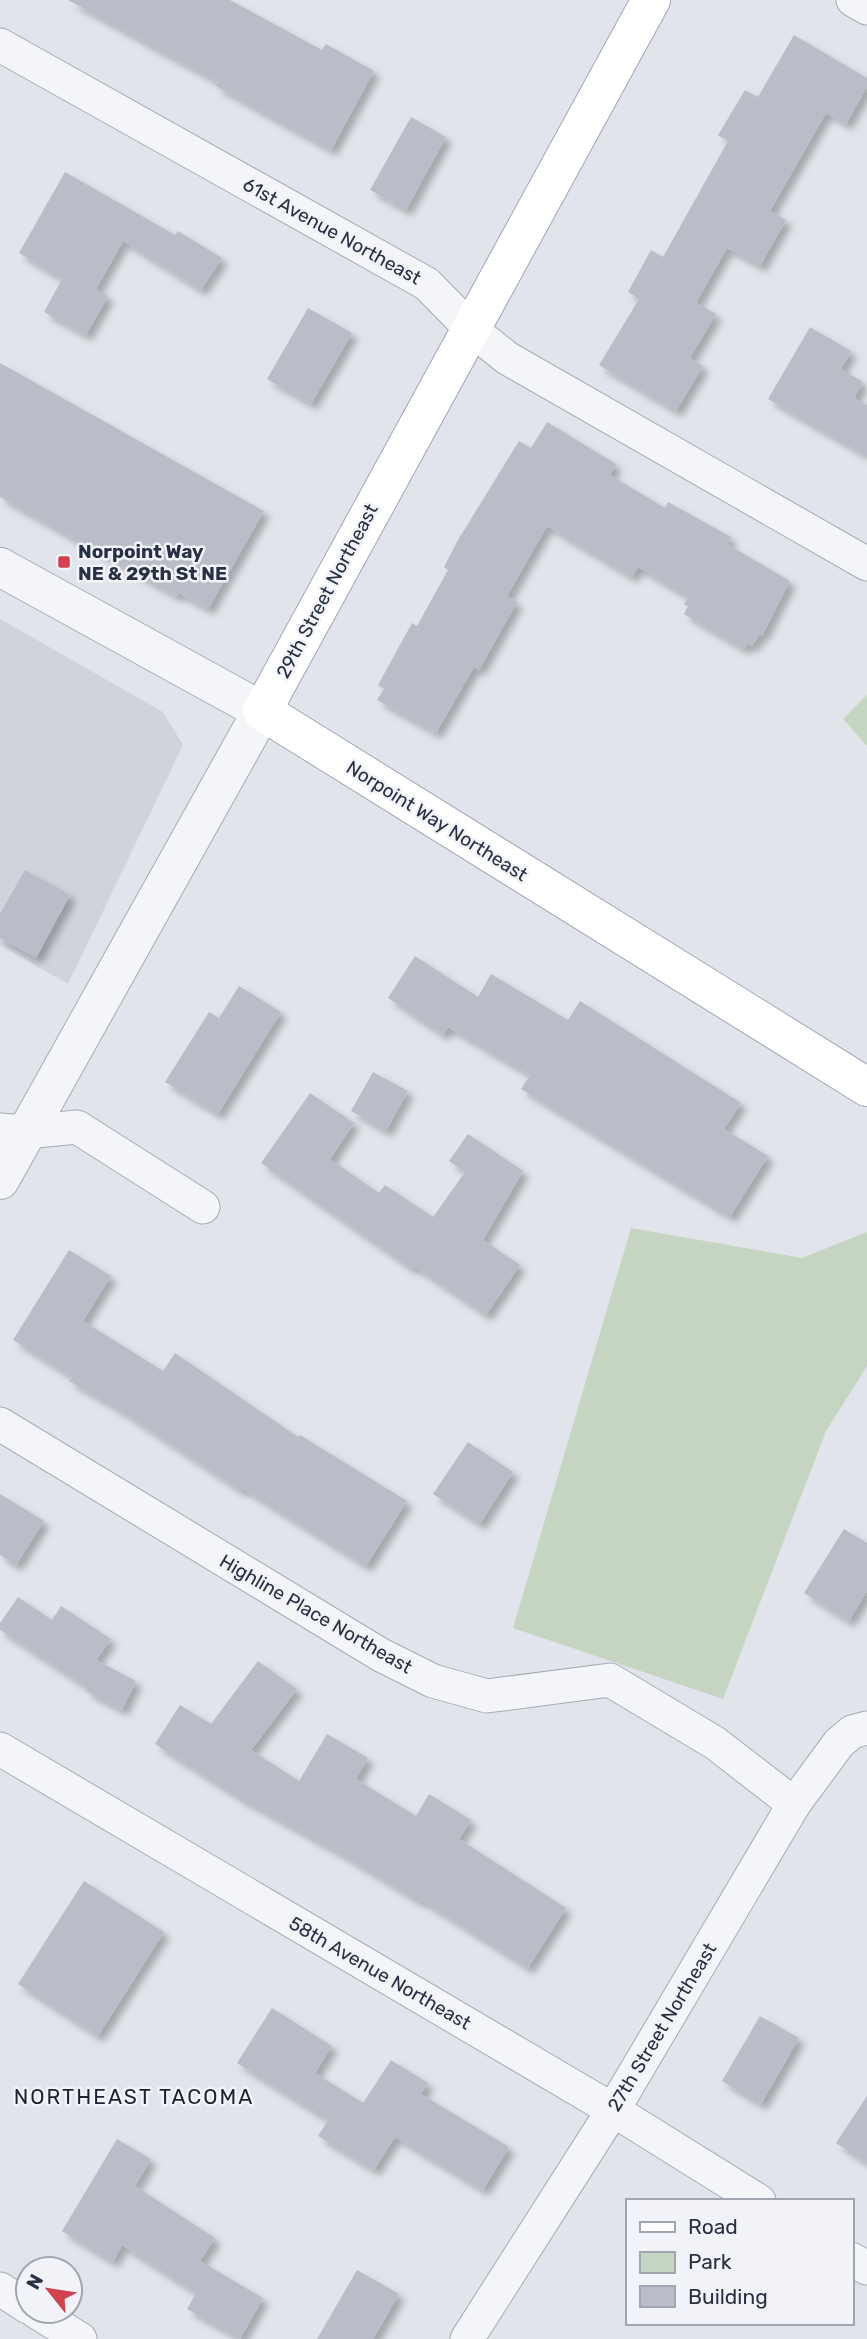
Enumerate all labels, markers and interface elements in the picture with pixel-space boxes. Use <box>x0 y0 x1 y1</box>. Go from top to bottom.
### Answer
street label: 61st Avenue Northeast <box>239 172 426 290</box>
street label: 29th Street Northeast <box>271 499 383 682</box>
place label: Norpoint Way NE & 29th St NE <box>78 540 227 585</box>
marker: Norpoint Way NE & 29th St NE <box>56 554 72 570</box>
street label: Norpoint Way Northeast <box>342 756 532 887</box>
street label: Highline Place Northeast <box>216 1549 417 1679</box>
street label: 58th Avenue Northeast <box>285 1911 476 2035</box>
street label: 27th Street Northeast <box>603 1938 722 2116</box>
district label: NORTHEAST TACOMA <box>14 2084 254 2109</box>
legend <box>626 2199 853 2325</box>
text: Road <box>688 2214 738 2239</box>
text: Park <box>688 2249 732 2274</box>
north arrow <box>14 2255 84 2325</box>
text: N <box>21 2270 48 2293</box>
text: Building <box>688 2284 768 2309</box>

